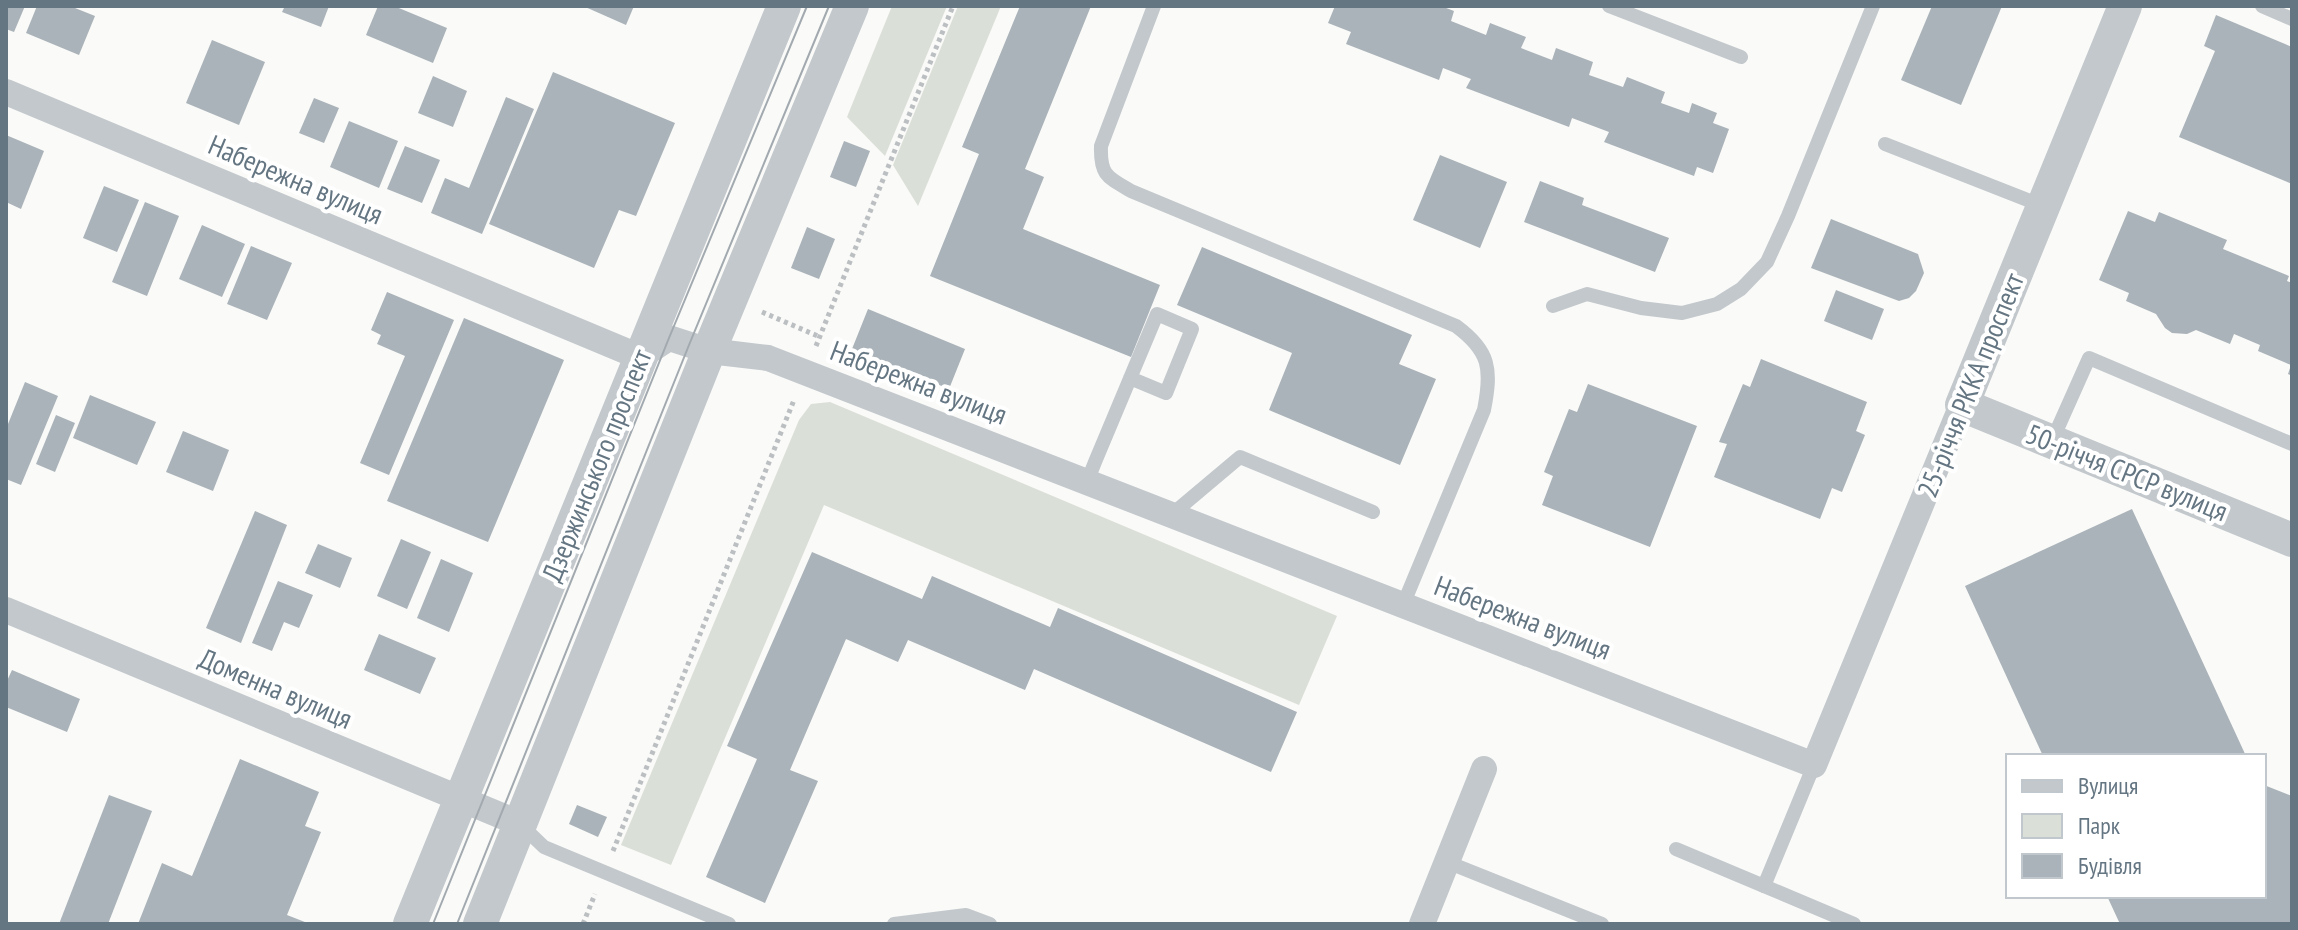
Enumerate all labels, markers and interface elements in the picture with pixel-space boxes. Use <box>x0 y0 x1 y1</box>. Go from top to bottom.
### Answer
street label: Набережна вулиця <box>203 126 389 232</box>
street label: 25-річчя РККА проспект <box>1908 267 2032 503</box>
street label: Набережна вулиця <box>825 331 1013 433</box>
street label: Дзержинського проспект <box>533 344 659 586</box>
street label: 50-річчя СРСР вулиця <box>2021 415 2233 529</box>
street label: Набережна вулиця <box>1429 566 1617 668</box>
street label: Доменна вулиця <box>194 639 358 737</box>
legend <box>2006 754 2266 898</box>
text: Вулиця <box>2078 770 2138 801</box>
text: Парк <box>2078 810 2121 841</box>
text: Будівля <box>2078 850 2142 881</box>

